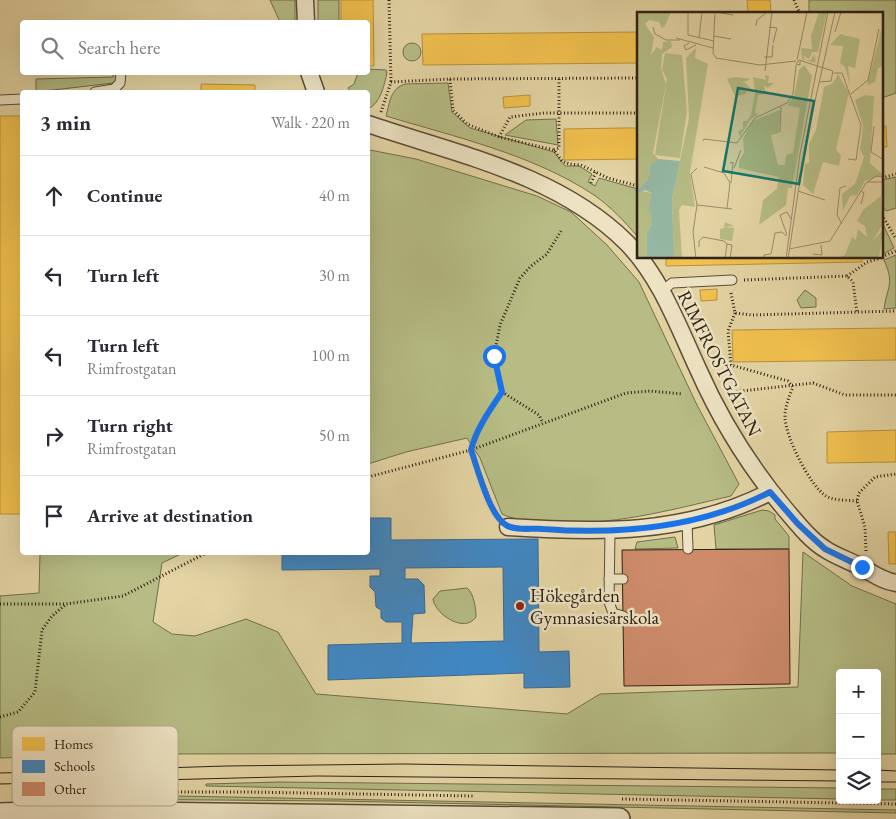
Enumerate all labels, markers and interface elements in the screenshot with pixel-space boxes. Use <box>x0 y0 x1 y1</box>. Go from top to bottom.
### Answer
inset map <box>637 12 884 259</box>
search box <box>20 20 370 75</box>
icon: search <box>38 34 66 62</box>
text: Search here <box>78 35 160 60</box>
text: 3 min <box>40 109 91 136</box>
text: Walk · 220 m <box>271 112 350 133</box>
icon: ahead <box>40 182 68 210</box>
text: Continue <box>87 183 162 208</box>
text: 40 m <box>319 185 350 206</box>
icon: left <box>40 262 68 290</box>
text: Turn left <box>87 263 159 288</box>
text: 30 m <box>319 265 350 286</box>
street label: RIMFROSTGATAN <box>672 286 767 440</box>
text: Turn left <box>87 333 159 358</box>
icon: left <box>40 342 68 370</box>
text: 100 m <box>311 345 350 366</box>
route start <box>483 345 506 368</box>
text: Rimfrostgatan <box>87 358 177 379</box>
text: Turn right <box>87 413 173 438</box>
icon: right <box>40 422 68 450</box>
text: 50 m <box>319 425 350 446</box>
text: Rimfrostgatan <box>87 438 177 459</box>
icon: arrive <box>40 502 68 530</box>
text: Arrive at destination <box>87 503 253 528</box>
route end <box>851 556 874 579</box>
place label: Hökegården Gymnasiesärskola <box>530 583 660 630</box>
marker: Hökegården Gymnasiesärskola <box>514 600 526 612</box>
map controls <box>836 669 881 804</box>
button: + <box>836 669 881 714</box>
button: − <box>836 714 881 759</box>
legend <box>12 726 178 806</box>
text: Homes <box>54 735 94 753</box>
text: Schools <box>54 757 95 775</box>
button: layers <box>836 759 881 804</box>
text: Other <box>54 780 87 798</box>

